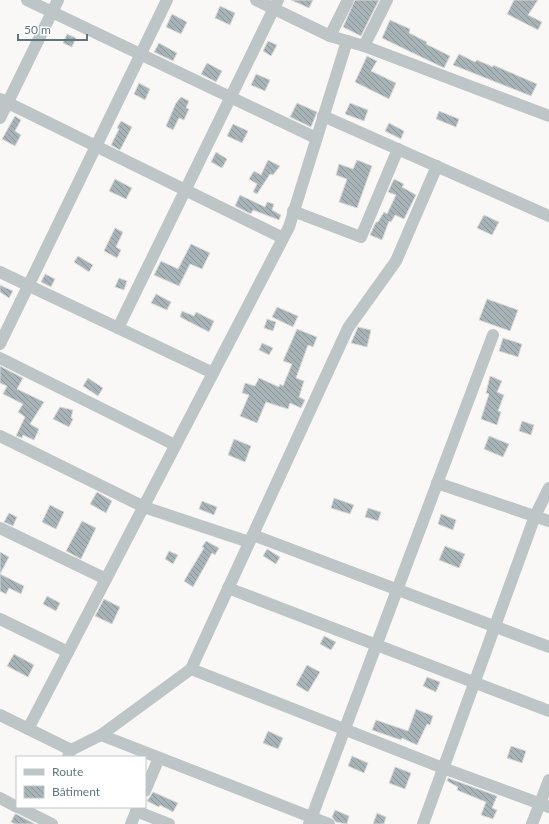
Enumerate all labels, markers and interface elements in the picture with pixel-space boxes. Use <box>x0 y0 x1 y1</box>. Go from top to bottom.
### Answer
scale bar <box>18 16 87 42</box>
text: 50 m <box>24 22 51 37</box>
legend <box>16 756 146 808</box>
text: Route <box>52 764 83 779</box>
text: Bâtiment <box>52 784 101 799</box>

